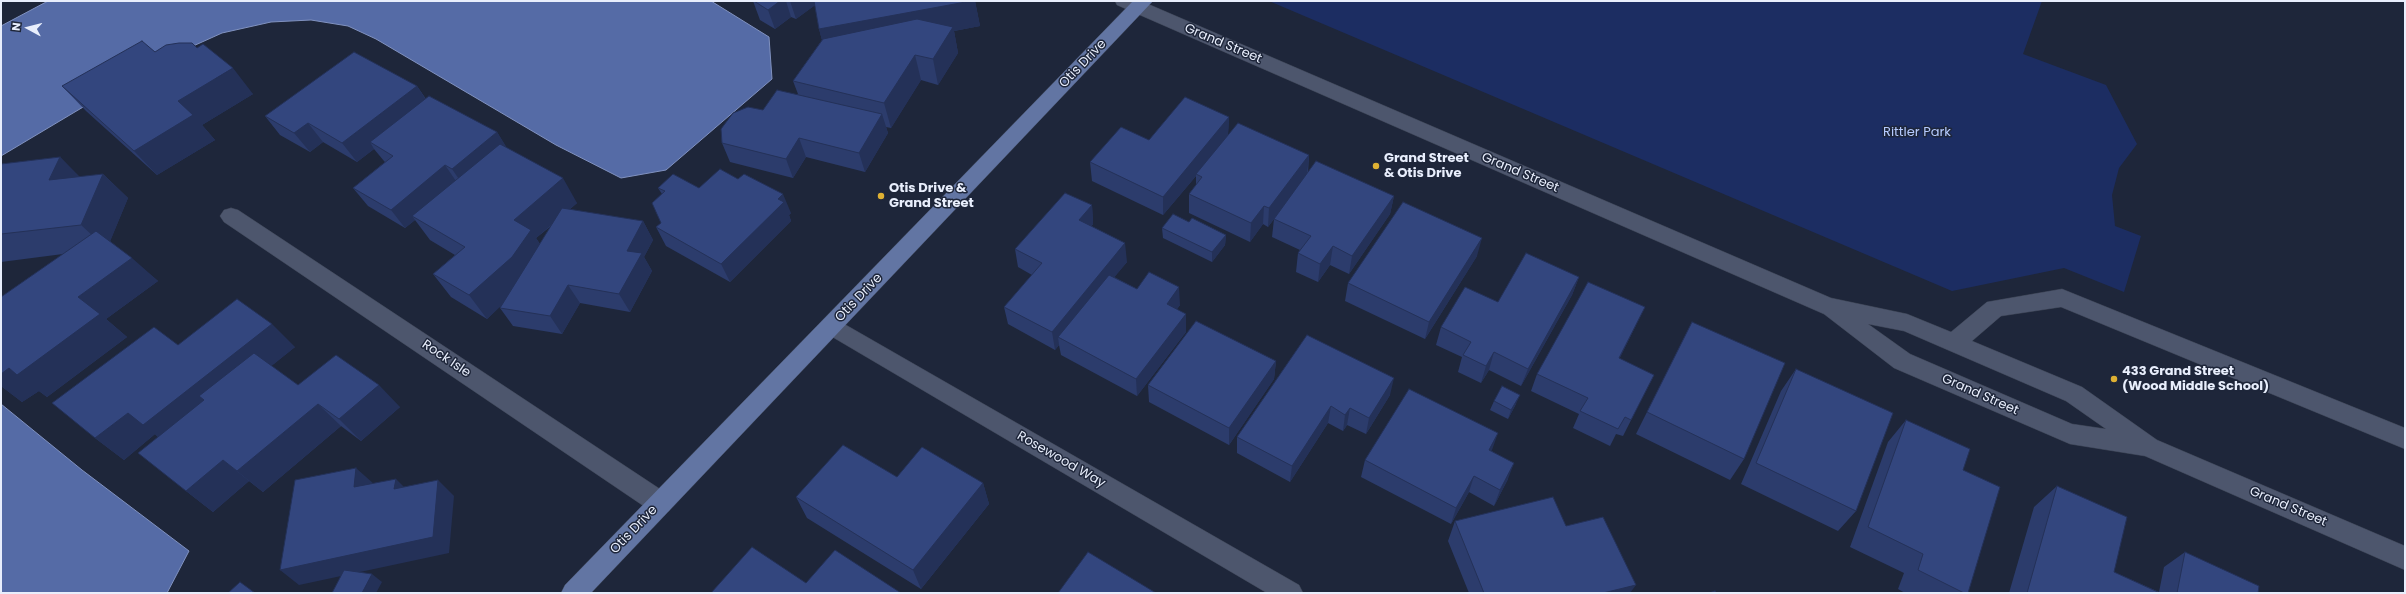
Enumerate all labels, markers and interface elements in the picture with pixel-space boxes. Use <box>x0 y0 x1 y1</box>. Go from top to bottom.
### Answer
north arrow <box>8 8 48 48</box>
text: N <box>8 21 25 32</box>
street label: Grand Street <box>1182 21 1264 67</box>
street label: Otis Drive <box>1056 37 1110 91</box>
park label: Rittler Park <box>1883 125 1951 141</box>
street label: Grand Street <box>1479 150 1561 196</box>
place label: Grand Street & Otis Drive <box>1384 151 1469 182</box>
marker: Grand Street & Otis Drive <box>1371 161 1381 171</box>
place label: Otis Drive & Grand Street <box>889 181 974 212</box>
marker: Otis Drive & Grand Street <box>876 191 886 201</box>
street label: Otis Drive <box>832 271 886 325</box>
street label: Rock Isle <box>419 337 473 381</box>
place label: 433 Grand Street (Wood Middle School) <box>2122 364 2269 395</box>
street label: Grand Street <box>1939 371 2021 419</box>
marker: 433 Grand Street (Wood Middle School) <box>2109 374 2119 384</box>
street label: Rosewood Way <box>1014 428 1108 492</box>
street label: Grand Street <box>2247 484 2329 530</box>
street label: Otis Drive <box>607 503 661 557</box>

